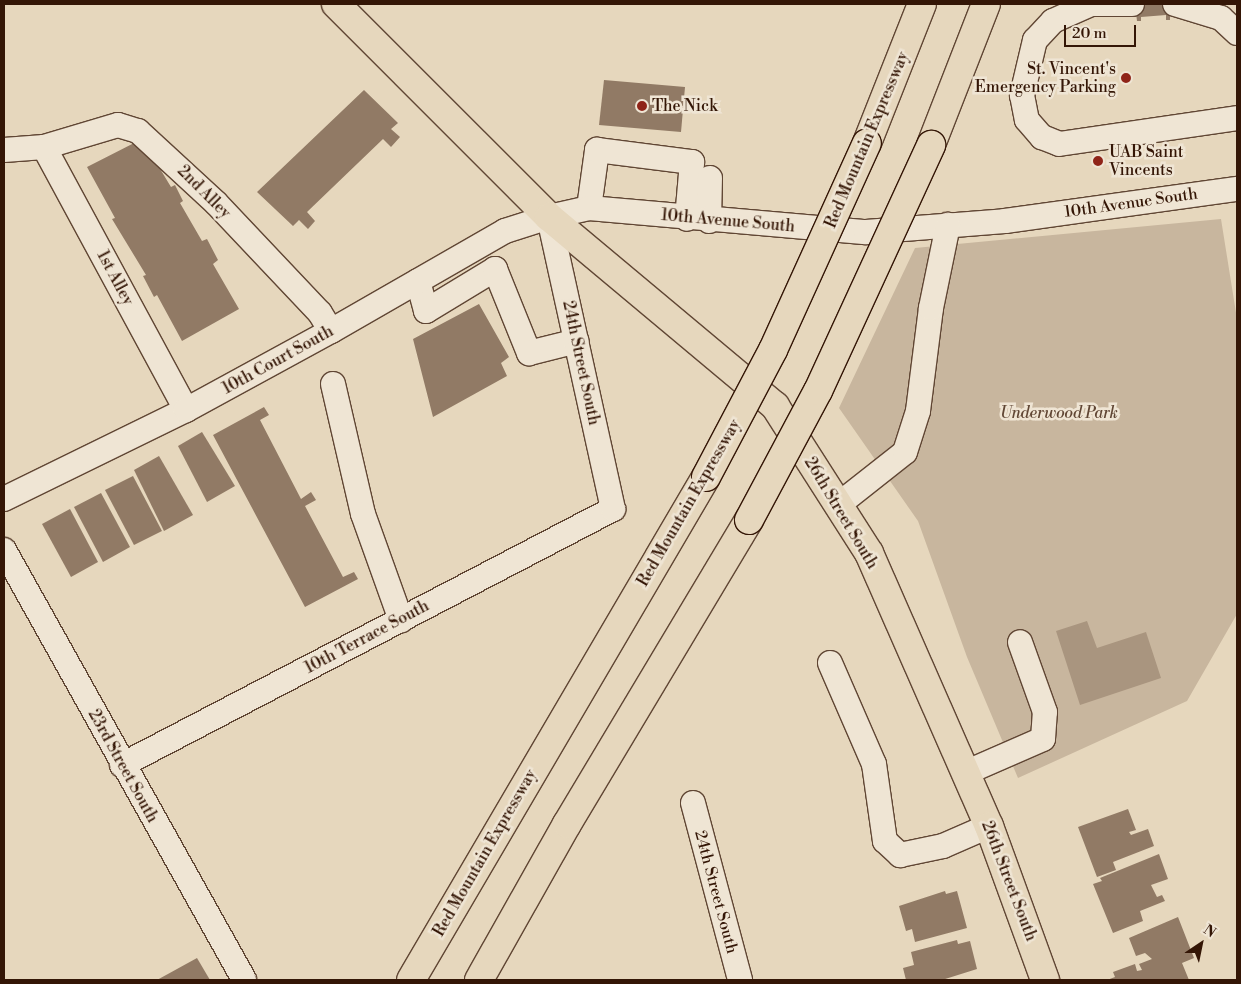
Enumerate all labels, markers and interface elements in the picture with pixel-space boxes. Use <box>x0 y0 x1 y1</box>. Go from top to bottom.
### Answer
scale bar <box>1066 15 1138 47</box>
text: 20 m <box>1072 24 1107 43</box>
street label: Red Mountain Expressway <box>821 49 913 231</box>
place label: St. Vincent's Emergency Parking <box>975 59 1116 97</box>
marker: St. Vincent's Emergency Parking <box>1120 72 1132 84</box>
place label: The Nick <box>652 96 717 116</box>
marker: The Nick <box>636 100 648 112</box>
place label: UAB Saint Vincents <box>1109 142 1183 180</box>
marker: UAB Saint Vincents <box>1091 154 1105 168</box>
street label: 2nd Alley <box>173 161 235 223</box>
street label: 10th Avenue South <box>1063 184 1199 222</box>
street label: 10th Avenue South <box>660 206 796 236</box>
street label: 1st Alley <box>93 247 137 309</box>
street label: 24th Street South <box>558 299 604 427</box>
street label: 10th Court South <box>219 322 337 398</box>
park label: Underwood Park <box>1000 403 1118 423</box>
street label: Red Mountain Expressway <box>633 416 745 590</box>
street label: 26th Street South <box>800 454 882 572</box>
street label: 10th Terrace South <box>302 596 432 678</box>
street label: 23rd Street South <box>84 706 162 826</box>
street label: Red Mountain Expressway <box>429 766 541 940</box>
street label: 26th Street South <box>977 818 1041 944</box>
street label: 24th Street South <box>690 828 742 956</box>
north arrow <box>1176 919 1226 969</box>
text: N <box>1200 921 1219 942</box>

